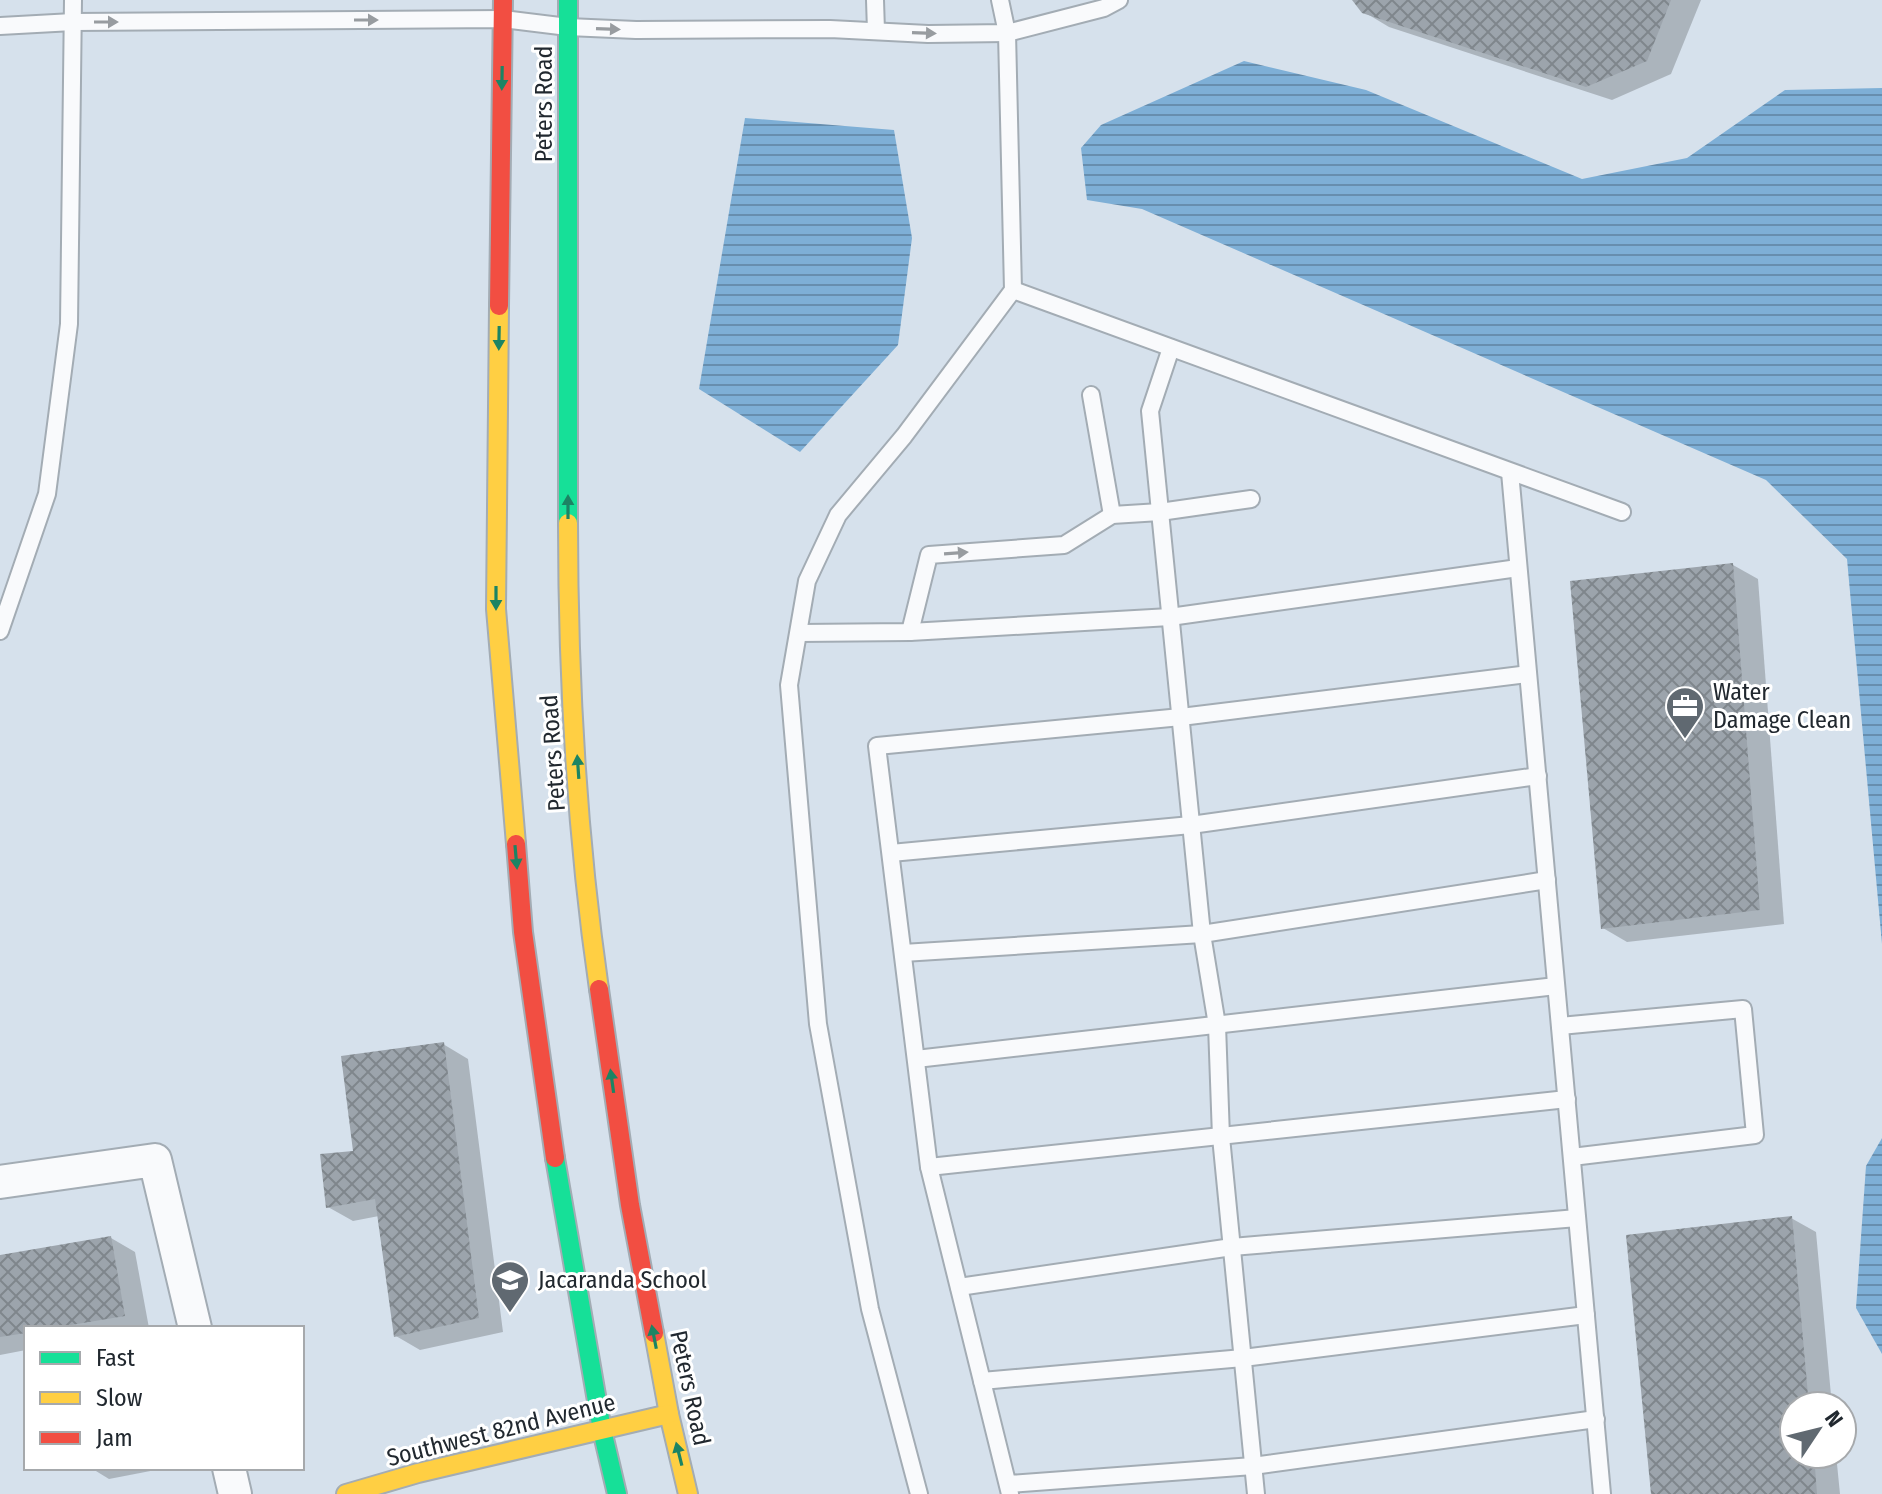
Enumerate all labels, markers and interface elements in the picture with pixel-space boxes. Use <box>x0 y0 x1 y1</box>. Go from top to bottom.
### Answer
one-way arrow <box>354 14 379 26</box>
one-way arrow <box>94 16 119 28</box>
one-way arrow <box>596 22 621 35</box>
one-way arrow <box>912 27 937 40</box>
street label: Peters Road <box>530 46 558 162</box>
one-way arrow <box>496 66 508 91</box>
one-way arrow <box>493 326 505 351</box>
one-way arrow <box>562 494 574 519</box>
one-way arrow <box>944 546 969 559</box>
one-way arrow <box>490 586 502 611</box>
place label: Water Damage Clean <box>1713 678 1851 734</box>
office icon: Water Damage Clean <box>1664 685 1706 740</box>
street label: Peters Road <box>535 694 571 812</box>
one-way arrow <box>571 754 584 779</box>
one-way arrow <box>510 845 523 870</box>
one-way arrow <box>605 1068 618 1093</box>
school or university icon: Jacaranda School <box>489 1259 531 1314</box>
place label: Jacaranda School <box>538 1266 707 1294</box>
one-way arrow <box>648 1324 660 1349</box>
legend <box>24 1326 304 1470</box>
street label: Peters Road <box>664 1328 716 1448</box>
text: Fast <box>96 1344 135 1372</box>
text: Slow <box>96 1384 143 1412</box>
street label: Southwest 82nd Avenue <box>384 1388 618 1472</box>
north arrow <box>1778 1390 1858 1470</box>
text: N <box>1819 1406 1849 1432</box>
text: Jam <box>96 1424 133 1452</box>
one-way arrow <box>672 1441 684 1466</box>

